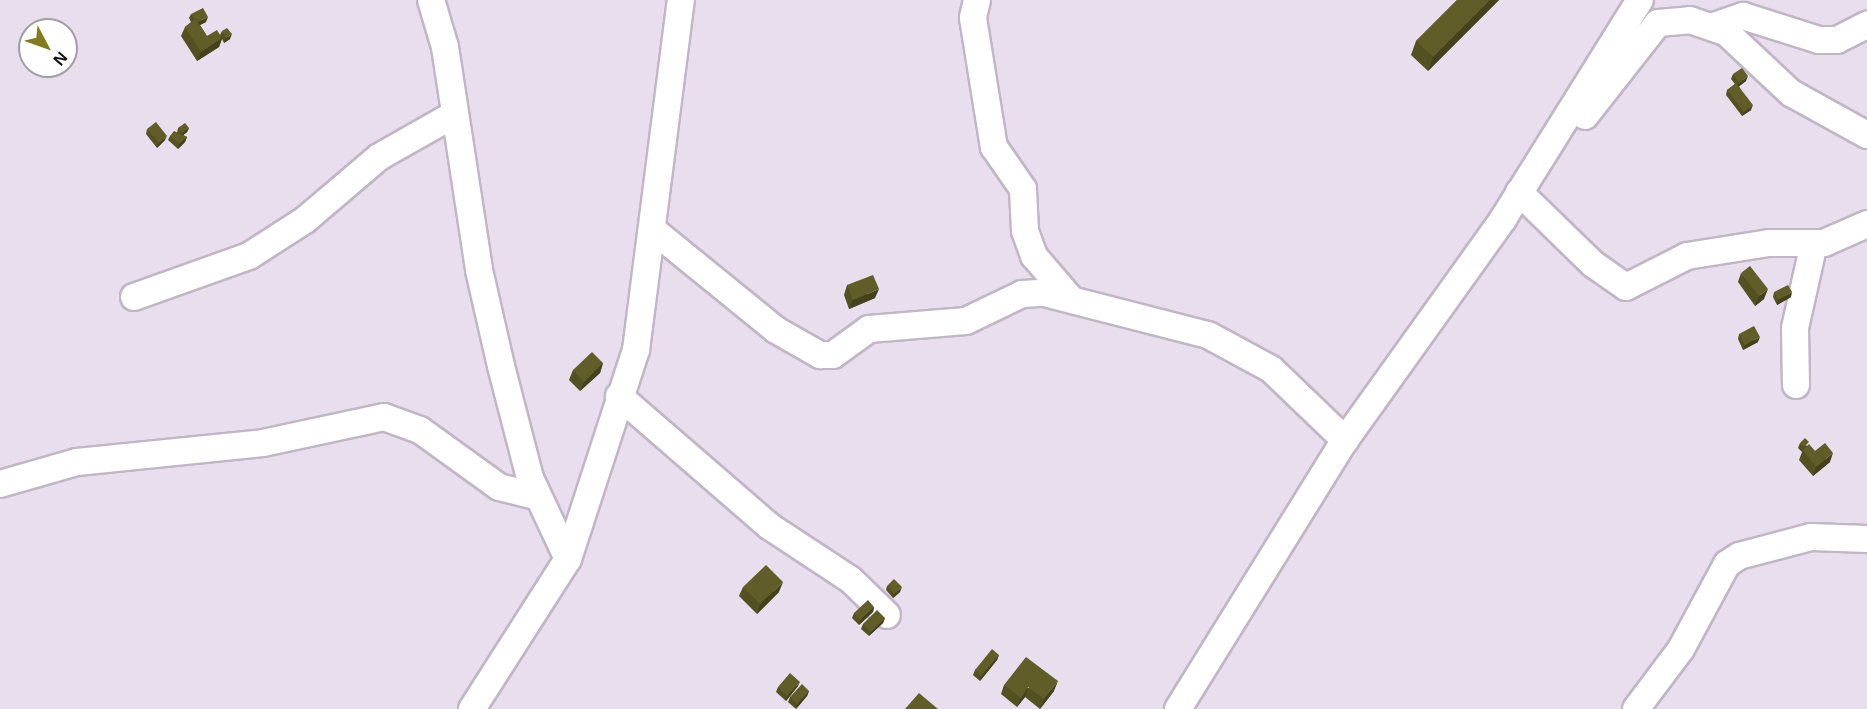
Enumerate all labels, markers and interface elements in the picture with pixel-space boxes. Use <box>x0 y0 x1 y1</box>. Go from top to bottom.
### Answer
north arrow <box>18 18 78 78</box>
text: N <box>50 49 71 69</box>

